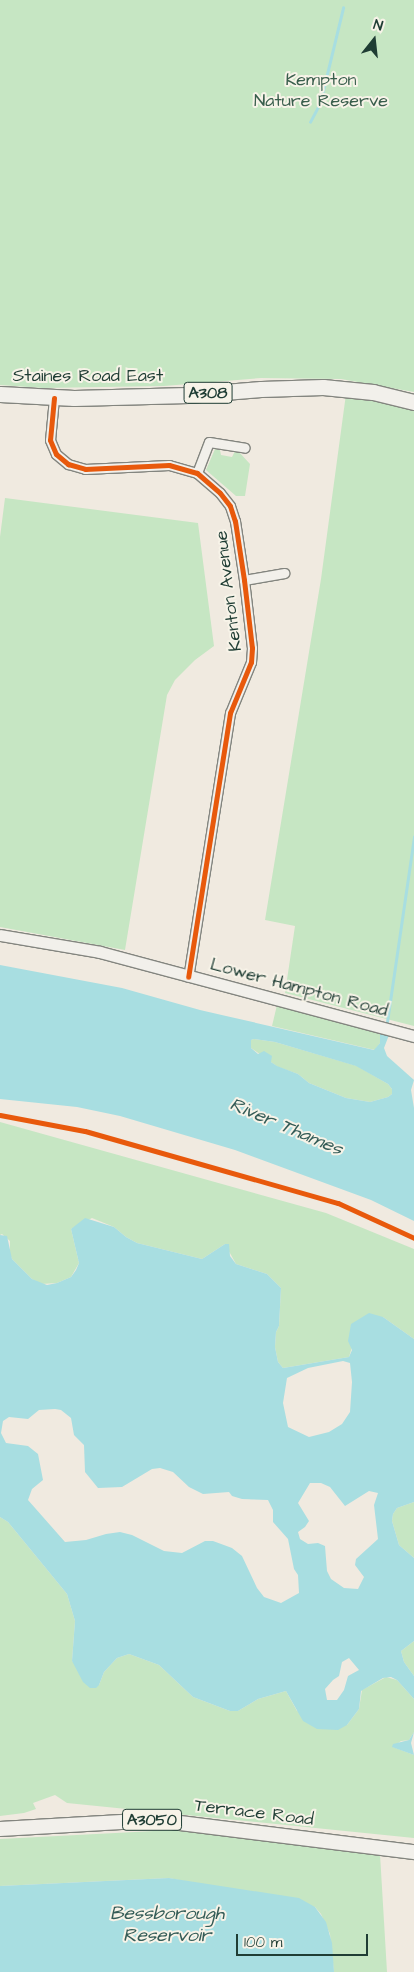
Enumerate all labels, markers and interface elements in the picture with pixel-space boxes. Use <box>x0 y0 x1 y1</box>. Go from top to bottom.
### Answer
north arrow <box>349 15 399 65</box>
text: N <box>371 15 385 36</box>
park label: Kempton Nature Reserve <box>254 70 388 112</box>
street label: Staines Road East <box>13 365 163 387</box>
road number: A308 <box>183 379 233 406</box>
street label: Kenton Avenue <box>211 529 247 653</box>
street label: Lower Hampton Road <box>208 954 390 1022</box>
water label: River Thames <box>226 1093 346 1161</box>
street label: Terrace Road <box>193 1795 315 1831</box>
road number: A3050 <box>122 1806 182 1834</box>
water label: Bessborough Reservoir <box>110 1903 224 1947</box>
scale bar <box>239 1924 372 1956</box>
text: 100 m <box>244 1932 283 1953</box>

